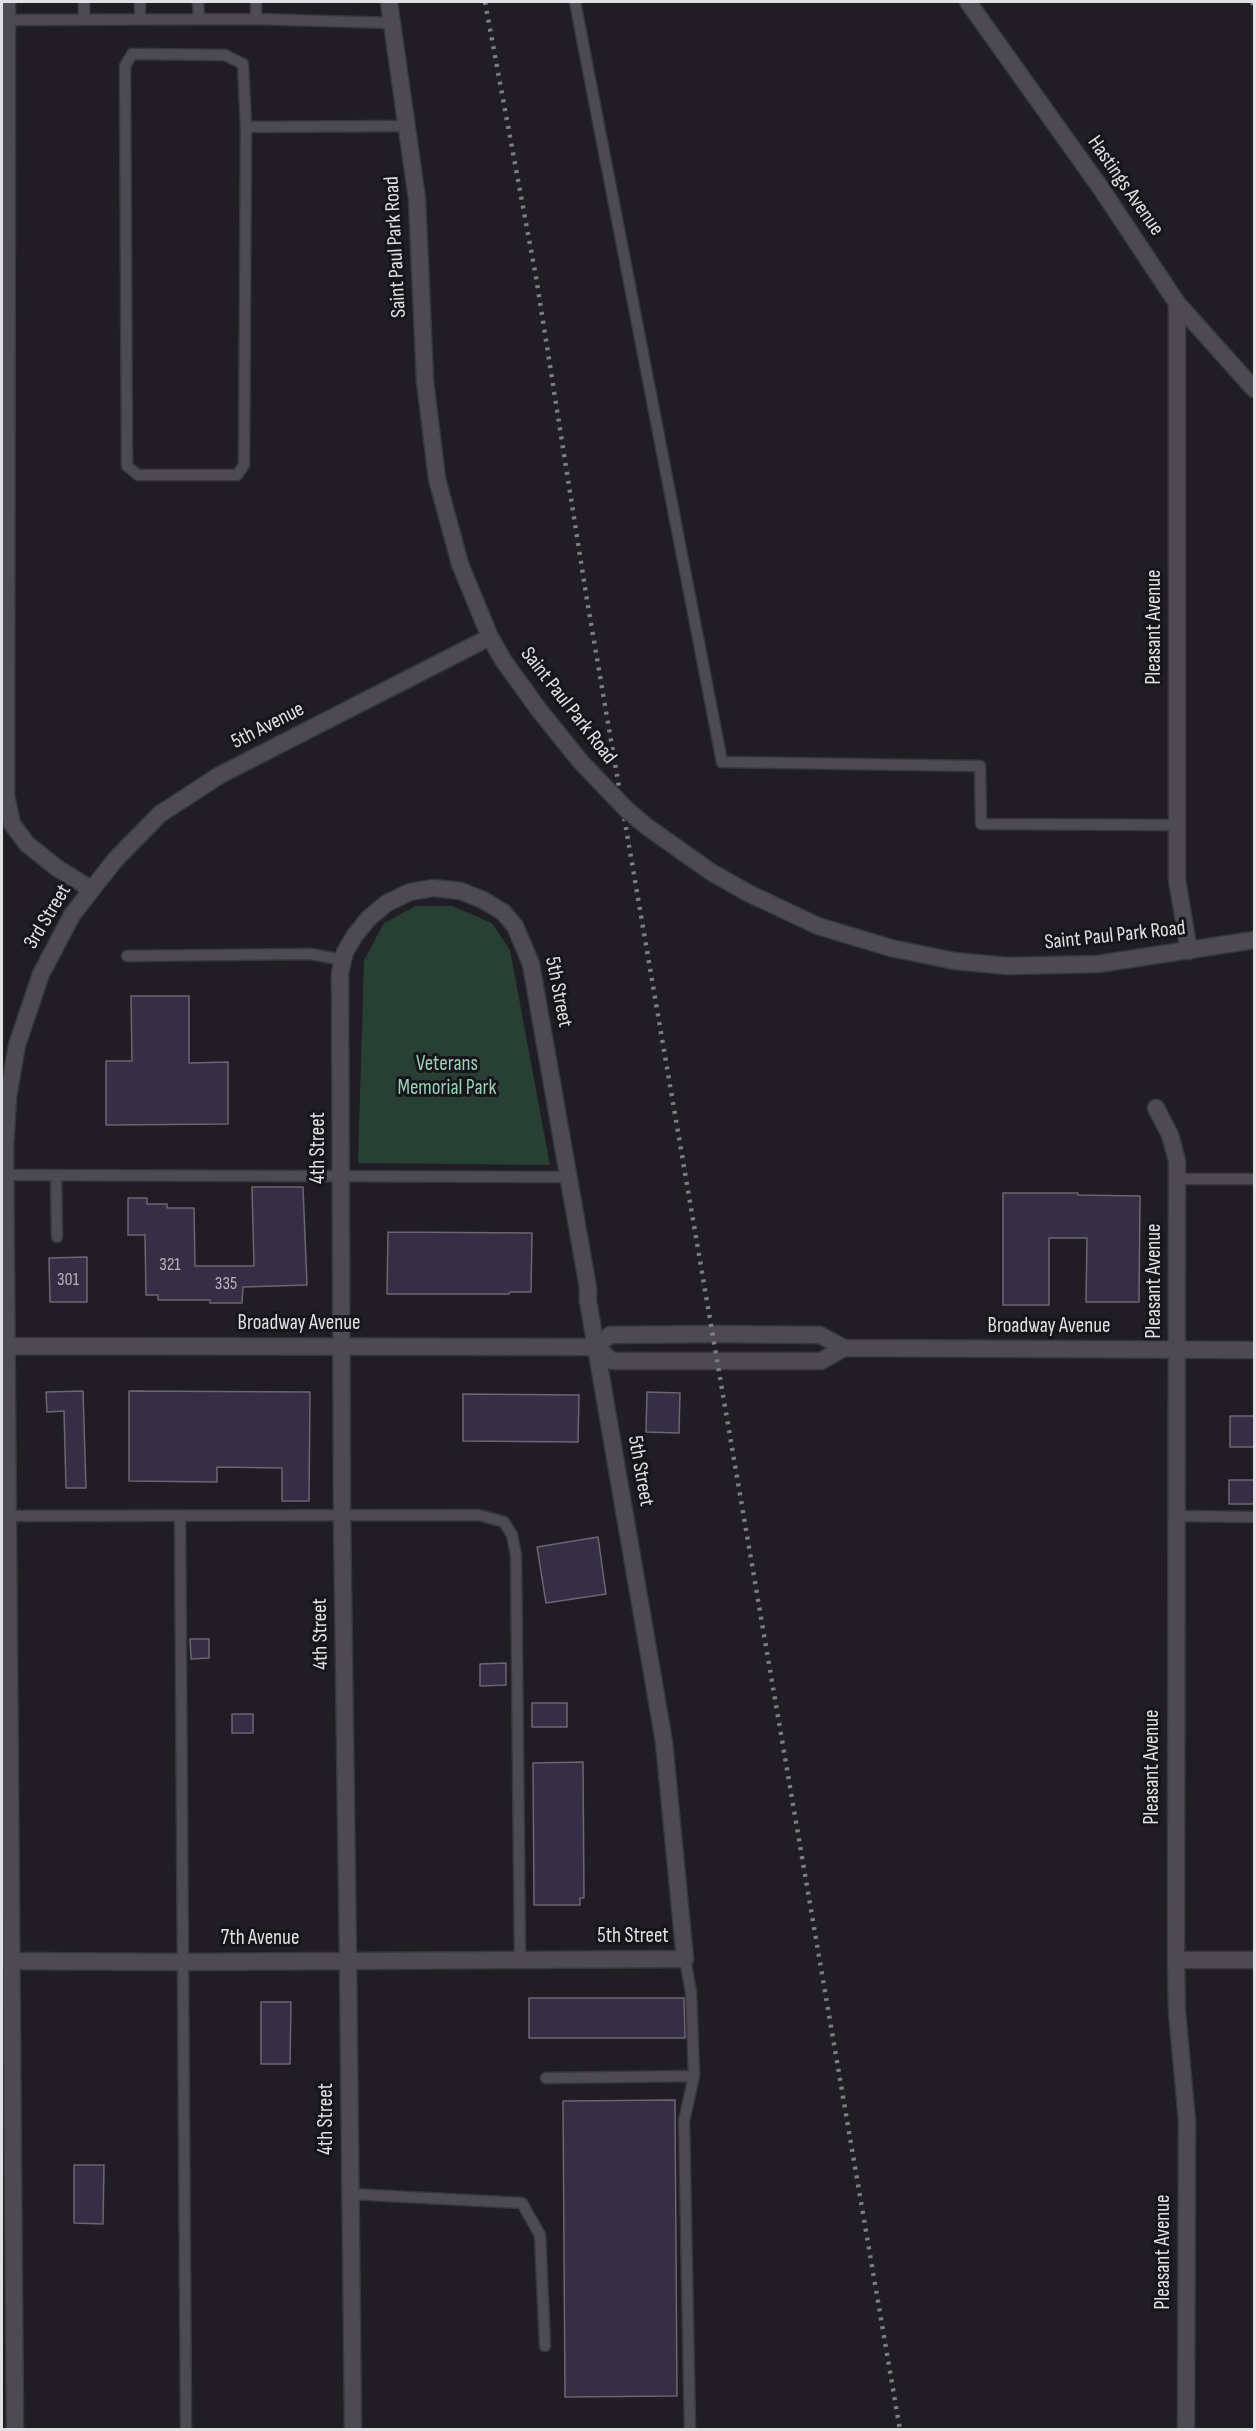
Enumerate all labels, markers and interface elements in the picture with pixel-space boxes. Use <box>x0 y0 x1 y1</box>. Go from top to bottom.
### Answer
street label: Hastings Avenue <box>1081 131 1169 241</box>
street label: Saint Paul Park Road <box>380 176 412 318</box>
street label: Pleasant Avenue <box>1142 569 1168 685</box>
street label: Saint Paul Park Road <box>514 642 622 770</box>
street label: 5th Avenue <box>227 697 309 755</box>
street label: 3rd Street <box>19 880 77 954</box>
street label: Saint Paul Park Road <box>1043 916 1187 956</box>
street label: 5th Street <box>539 955 577 1029</box>
park label: Veterans Memorial Park <box>397 1052 497 1102</box>
street label: 4th Street <box>306 1112 332 1184</box>
street label: Pleasant Avenue <box>1142 1223 1168 1339</box>
house number: 321 <box>159 1254 181 1276</box>
house number: 301 <box>57 1269 79 1291</box>
house number: 335 <box>215 1273 237 1295</box>
street label: Broadway Avenue <box>238 1311 360 1337</box>
street label: Broadway Avenue <box>988 1314 1110 1340</box>
street label: 5th Street <box>621 1434 659 1508</box>
street label: 4th Street <box>308 1598 334 1670</box>
street label: Pleasant Avenue <box>1140 1709 1166 1825</box>
street label: 5th Street <box>597 1924 669 1950</box>
street label: 7th Avenue <box>221 1926 299 1952</box>
street label: 4th Street <box>314 2083 340 2155</box>
street label: Pleasant Avenue <box>1151 2194 1177 2310</box>

